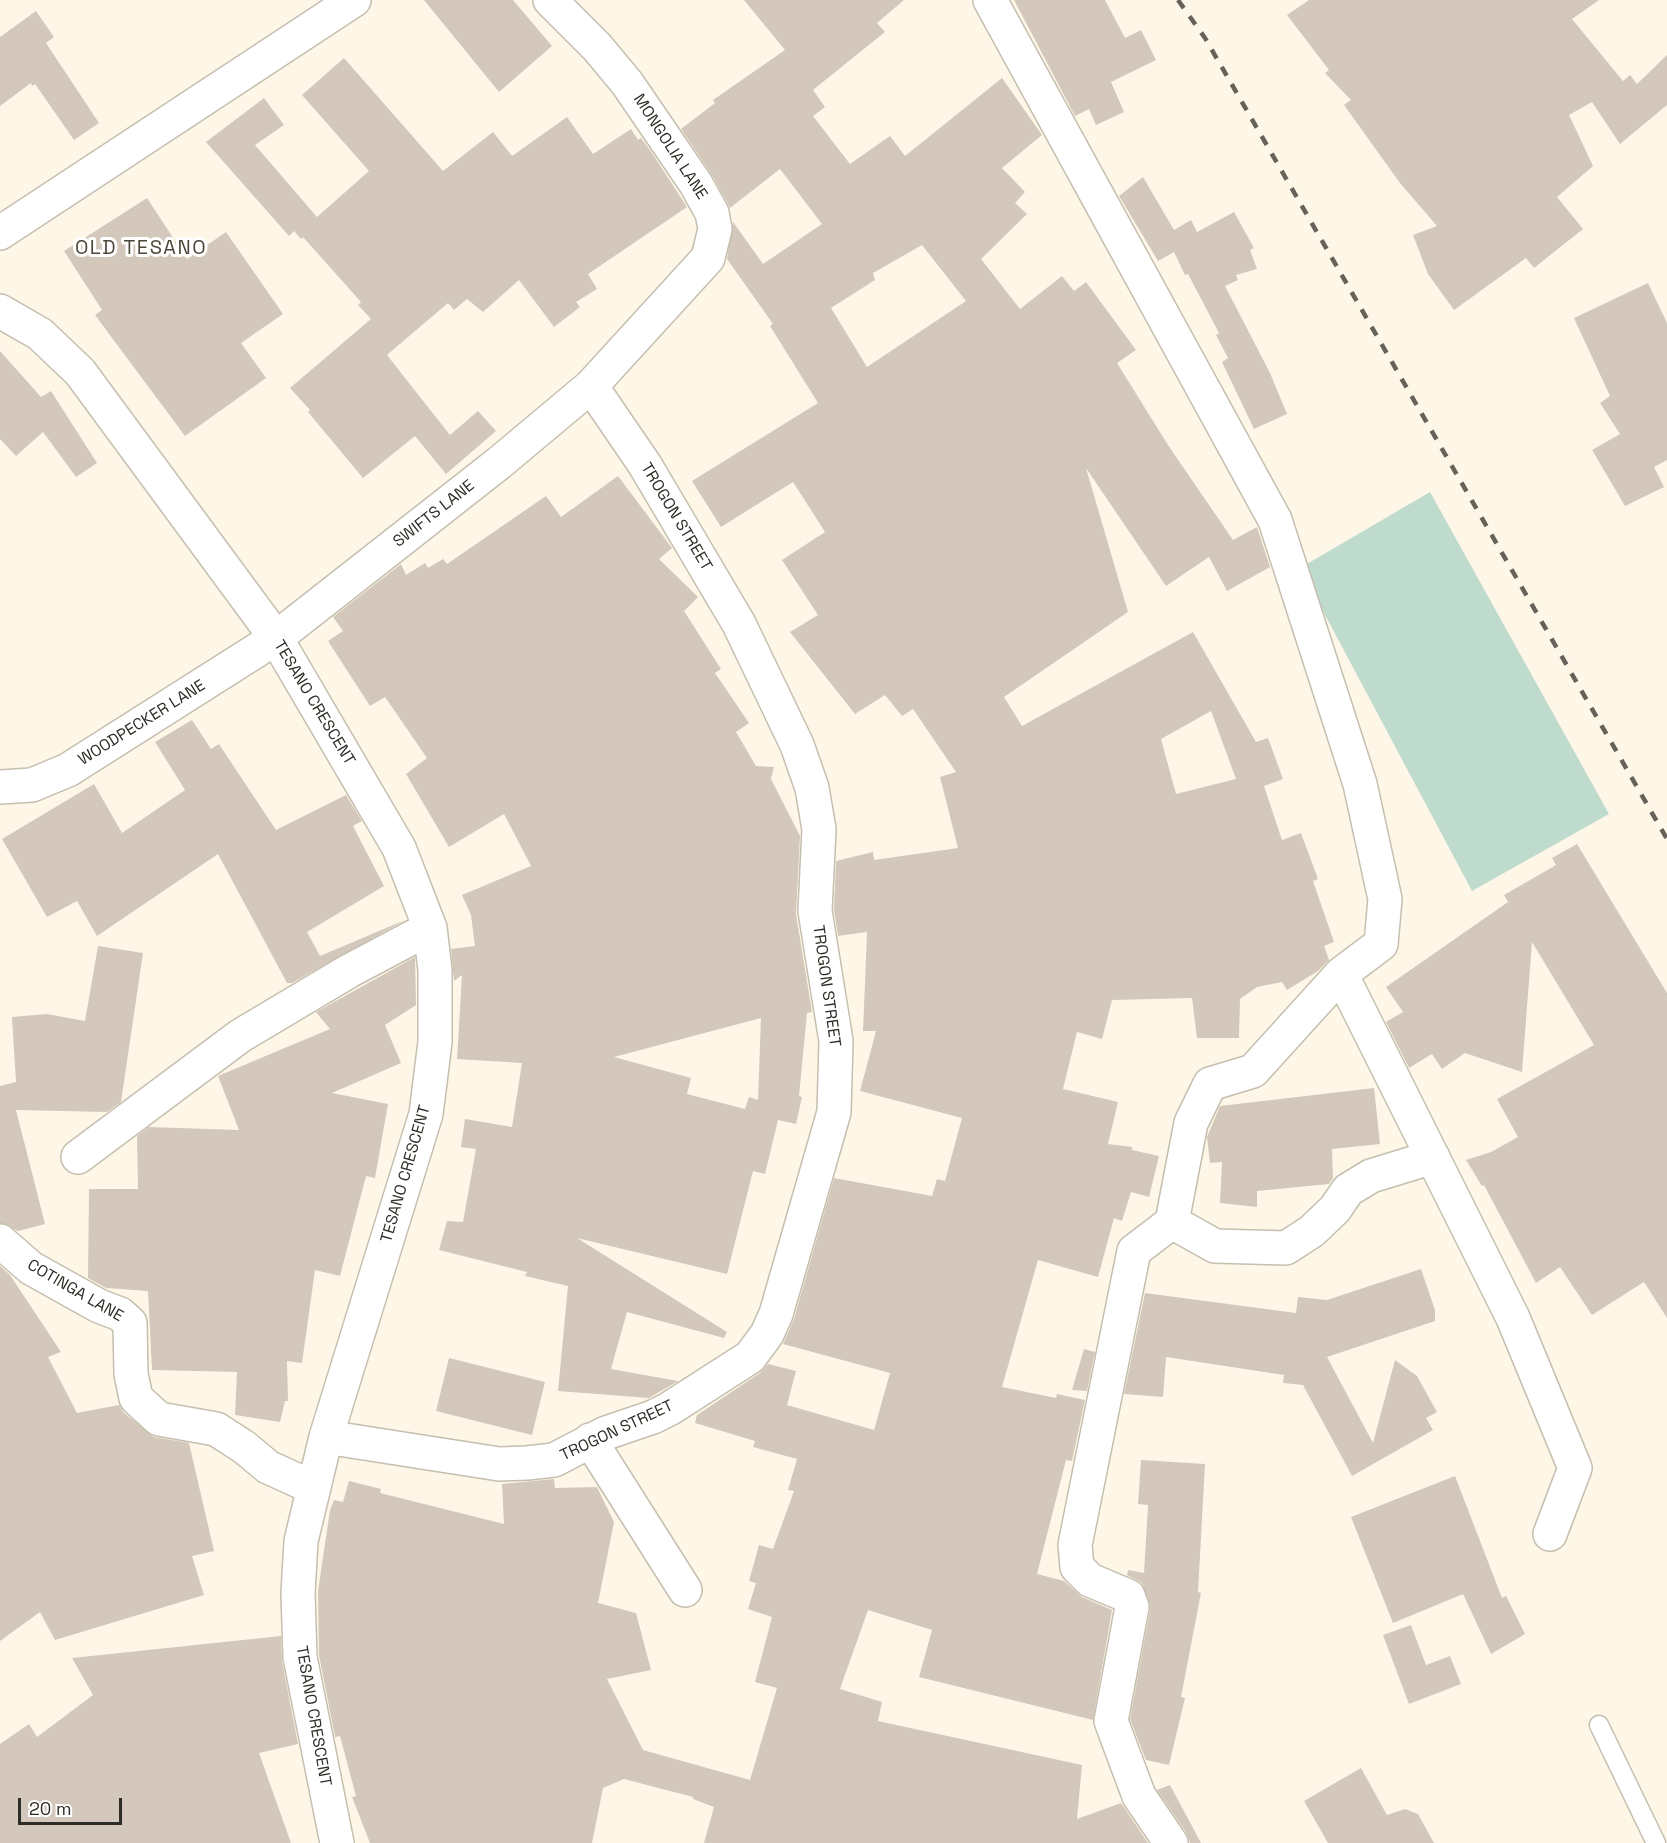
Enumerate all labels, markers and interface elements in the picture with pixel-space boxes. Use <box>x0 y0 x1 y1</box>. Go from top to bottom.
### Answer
street label: MONGOLIA LANE <box>629 91 711 203</box>
district label: OLD TESANO <box>75 237 207 261</box>
street label: TROGON STREET <box>636 460 716 574</box>
street label: SWIFTS LANE <box>390 476 478 552</box>
street label: TESANO CRESCENT <box>269 637 359 769</box>
street label: WOODPECKER LANE <box>75 676 209 770</box>
street label: TROGON STREET <box>808 924 844 1048</box>
street label: TESANO CRESCENT <box>377 1103 435 1245</box>
street label: COTINGA LANE <box>24 1256 126 1326</box>
street label: TROGON STREET <box>557 1396 677 1466</box>
street label: TESANO CRESCENT <box>291 1644 335 1788</box>
scale bar <box>21 1786 124 1824</box>
text: 20 m <box>29 1797 72 1820</box>

